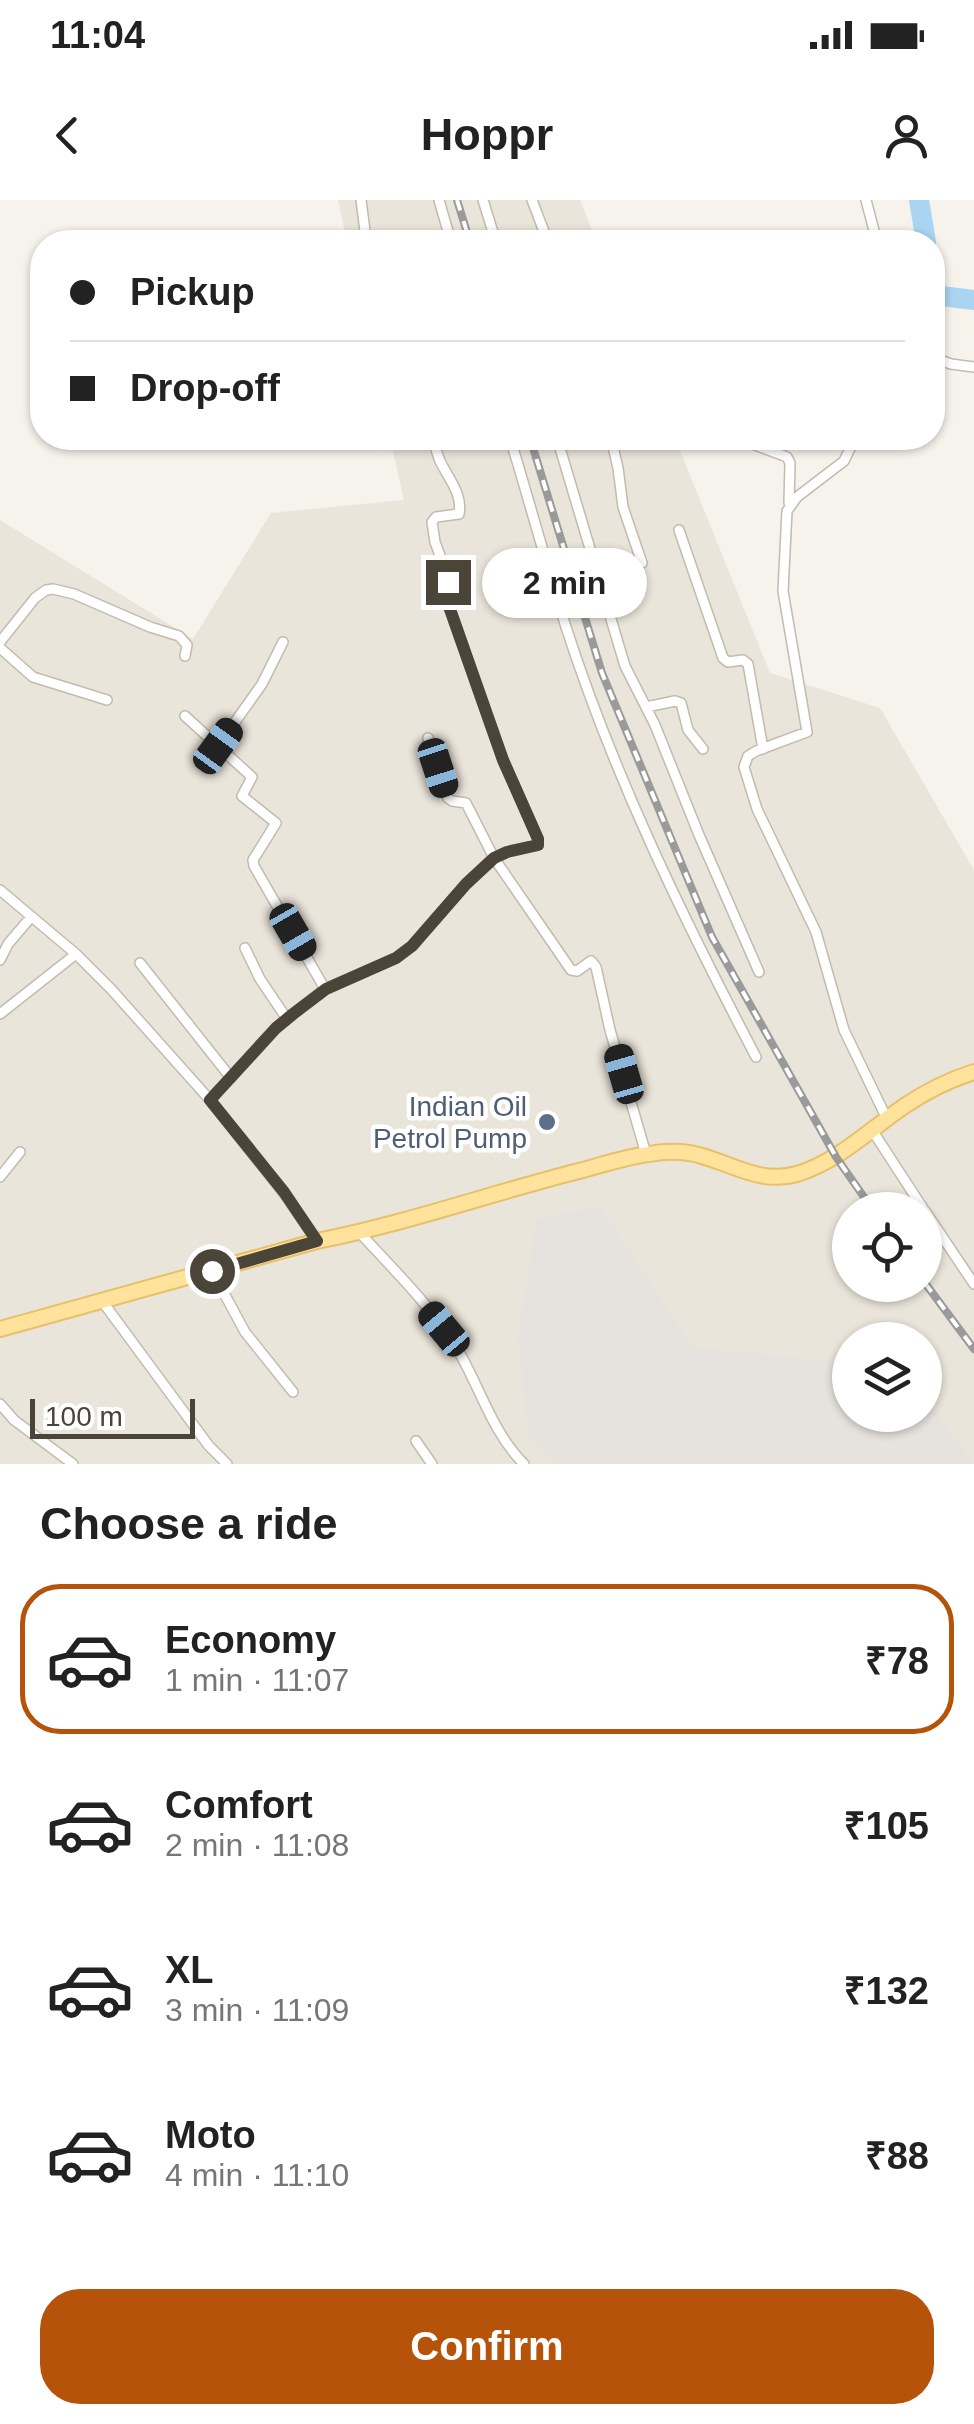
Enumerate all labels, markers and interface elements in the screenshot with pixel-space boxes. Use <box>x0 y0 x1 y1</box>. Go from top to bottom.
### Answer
text: 11:04 <box>50 14 145 56</box>
icon: back <box>40 108 95 163</box>
icon: person <box>879 108 934 163</box>
text: Hoppr <box>421 109 553 160</box>
text: Pickup <box>130 271 255 313</box>
text: Drop-off <box>130 367 280 409</box>
callout: 2 min <box>483 547 648 617</box>
route end <box>426 560 471 605</box>
text: 2 min <box>523 565 606 601</box>
car <box>188 713 248 779</box>
car <box>414 735 462 801</box>
car <box>265 899 321 965</box>
car <box>601 1041 647 1107</box>
place label: Indian Oil Petrol Pump <box>373 1091 527 1154</box>
marker: Indian Oil Petrol Pump <box>536 1111 558 1133</box>
map controls <box>832 1192 942 1432</box>
button: locate <box>832 1192 942 1302</box>
route start <box>190 1249 235 1294</box>
car <box>413 1296 475 1362</box>
button: layers <box>832 1322 942 1432</box>
scale bar <box>30 1394 195 1438</box>
text: 100 m <box>45 1401 123 1432</box>
text: Choose a ride <box>40 1498 338 1549</box>
icon: car <box>45 1614 135 1704</box>
text: Economy <box>165 1619 336 1661</box>
text: ₹78 <box>865 1640 929 1682</box>
text: 1 min · 11:07 <box>165 1662 349 1698</box>
icon: car <box>45 1779 135 1869</box>
text: Comfort <box>165 1784 313 1826</box>
text: ₹105 <box>844 1805 929 1847</box>
text: 2 min · 11:08 <box>165 1827 349 1863</box>
icon: car <box>45 1944 135 2034</box>
text: XL <box>165 1949 214 1991</box>
text: ₹132 <box>844 1970 929 2012</box>
text: 3 min · 11:09 <box>165 1992 349 2028</box>
icon: car <box>45 2109 135 2199</box>
text: Moto <box>165 2114 256 2156</box>
text: ₹88 <box>865 2135 929 2177</box>
text: 4 min · 11:10 <box>165 2157 349 2193</box>
button: Confirm <box>40 2289 934 2404</box>

